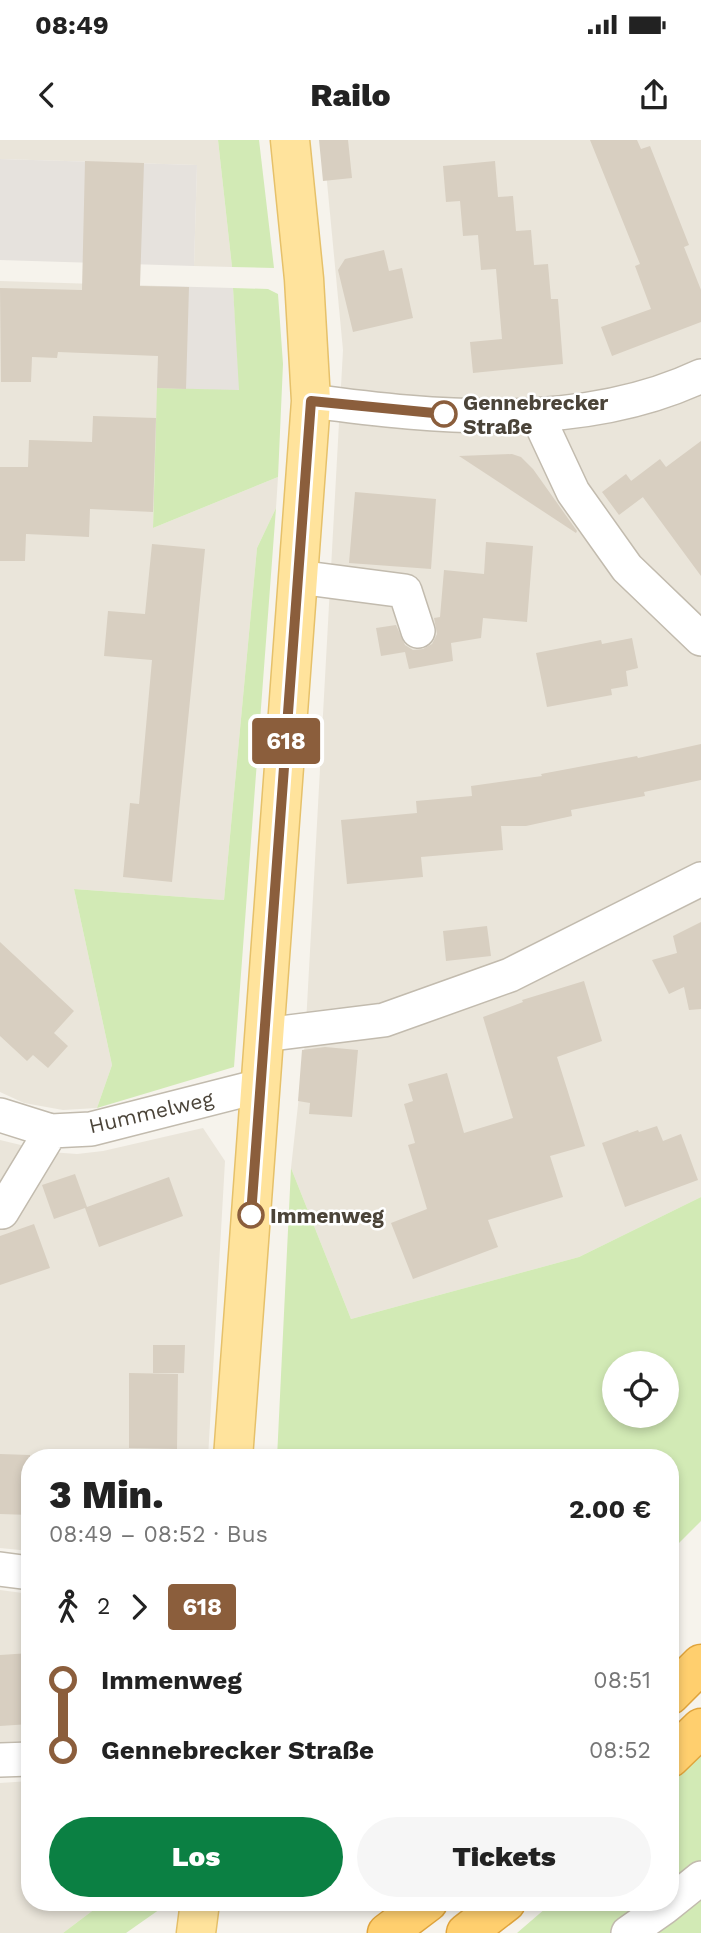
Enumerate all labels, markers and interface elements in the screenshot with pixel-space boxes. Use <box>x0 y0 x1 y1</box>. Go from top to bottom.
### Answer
text: 08:49 <box>35 10 109 40</box>
icon: back <box>28 76 66 114</box>
text: Railo <box>310 76 391 114</box>
icon: share <box>635 76 673 114</box>
place label: Gennebrecker Straße <box>463 390 608 439</box>
marker: Gennebrecker Straße <box>431 401 457 427</box>
line badge: 618 <box>246 718 326 764</box>
text: 618 <box>266 727 306 755</box>
street label: Hummelweg <box>86 1085 216 1138</box>
marker: Immenweg <box>238 1202 264 1228</box>
place label: Immenweg <box>270 1203 384 1228</box>
map controls <box>602 1351 679 1428</box>
button: locate <box>602 1351 679 1428</box>
text: 3 Min. <box>49 1473 164 1517</box>
text: 2.00 € <box>569 1494 651 1524</box>
text: 08:49 – 08:52 · Bus <box>49 1521 268 1548</box>
icon: walk <box>49 1588 87 1626</box>
icon: forward <box>120 1588 158 1626</box>
text: 2 <box>97 1593 110 1620</box>
text: 618 <box>182 1593 222 1621</box>
text: Immenweg <box>101 1665 242 1695</box>
text: 08:51 <box>593 1667 651 1694</box>
text: Gennebrecker Straße <box>101 1735 374 1765</box>
text: 08:52 <box>589 1737 651 1764</box>
button: Los <box>49 1817 343 1897</box>
button: Tickets <box>357 1817 651 1897</box>

